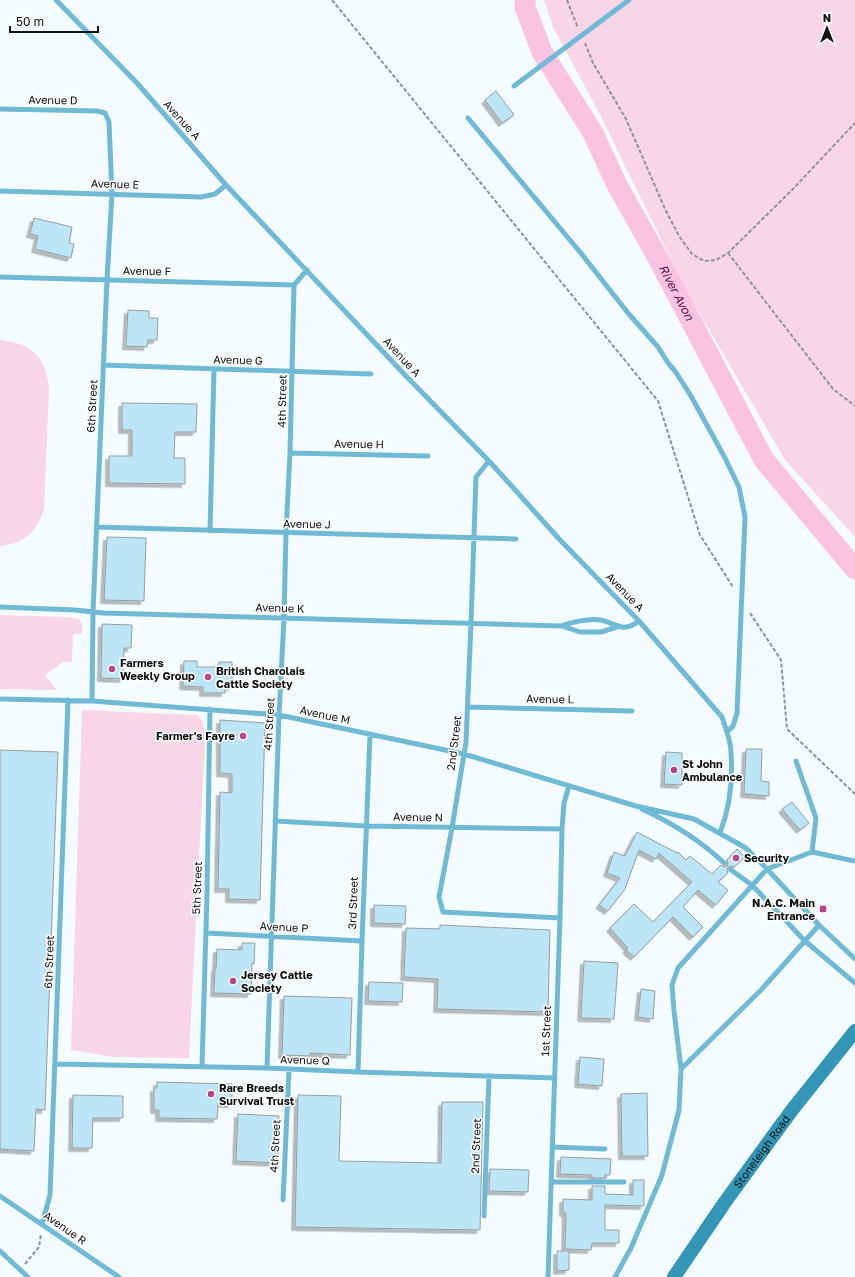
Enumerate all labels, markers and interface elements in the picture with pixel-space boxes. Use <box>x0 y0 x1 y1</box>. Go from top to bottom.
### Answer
scale bar <box>10 8 98 34</box>
north arrow <box>807 8 847 48</box>
text: N <box>823 11 831 24</box>
text: 50 m <box>16 14 44 29</box>
street label: Avenue D <box>28 93 78 106</box>
street label: Avenue A <box>161 97 204 143</box>
street label: Avenue E <box>91 176 140 191</box>
water label: River Avon <box>656 262 698 323</box>
street label: Avenue F <box>123 264 172 277</box>
street label: Avenue A <box>381 334 424 379</box>
street label: Avenue G <box>213 352 263 367</box>
street label: 4th Street <box>275 374 288 428</box>
street label: 6th Street <box>84 379 99 433</box>
street label: Avenue H <box>334 437 384 450</box>
street label: Avenue J <box>283 517 331 530</box>
street label: Avenue A <box>604 570 647 614</box>
street label: Avenue K <box>255 600 305 615</box>
place label: Farmers Weekly Group <box>120 656 195 682</box>
marker: Farmers Weekly Group <box>107 664 117 674</box>
place label: British Charolais Cattle Society <box>216 664 305 690</box>
marker: British Charolais Cattle Society <box>203 672 213 682</box>
street label: Avenue L <box>526 692 575 705</box>
street label: 4th Street <box>261 697 276 751</box>
street label: Avenue M <box>299 703 351 726</box>
street label: 2nd Street <box>444 715 463 771</box>
place label: Farmer's Fayre <box>156 729 236 742</box>
marker: Farmer's Fayre <box>238 731 248 741</box>
place label: St John Ambulance <box>682 757 743 783</box>
marker: St John Ambulance <box>669 765 679 775</box>
street label: Avenue N <box>393 810 443 823</box>
place label: Security <box>744 851 790 864</box>
marker: Security <box>731 853 741 863</box>
street label: 5th Street <box>189 861 204 915</box>
street label: 3rd Street <box>345 876 360 930</box>
place label: N.A.C. Main Entrance <box>752 896 816 922</box>
marker: N.A.C. Main Entrance <box>818 904 828 914</box>
street label: Avenue P <box>259 919 309 934</box>
street label: 6th Street <box>41 935 56 989</box>
place label: Jersey Cattle Society <box>241 968 313 994</box>
marker: Jersey Cattle Society <box>228 976 238 986</box>
street label: 1st Street <box>538 1005 553 1057</box>
street label: Avenue Q <box>280 1052 330 1067</box>
place label: Rare Breeds Survival Trust <box>219 1081 295 1107</box>
marker: Rare Breeds Survival Trust <box>206 1089 216 1099</box>
street label: Stoneleigh Road <box>730 1112 792 1190</box>
street label: 2nd Street <box>468 1118 483 1174</box>
street label: 4th Street <box>267 1119 282 1173</box>
street label: Avenue R <box>41 1208 89 1247</box>

